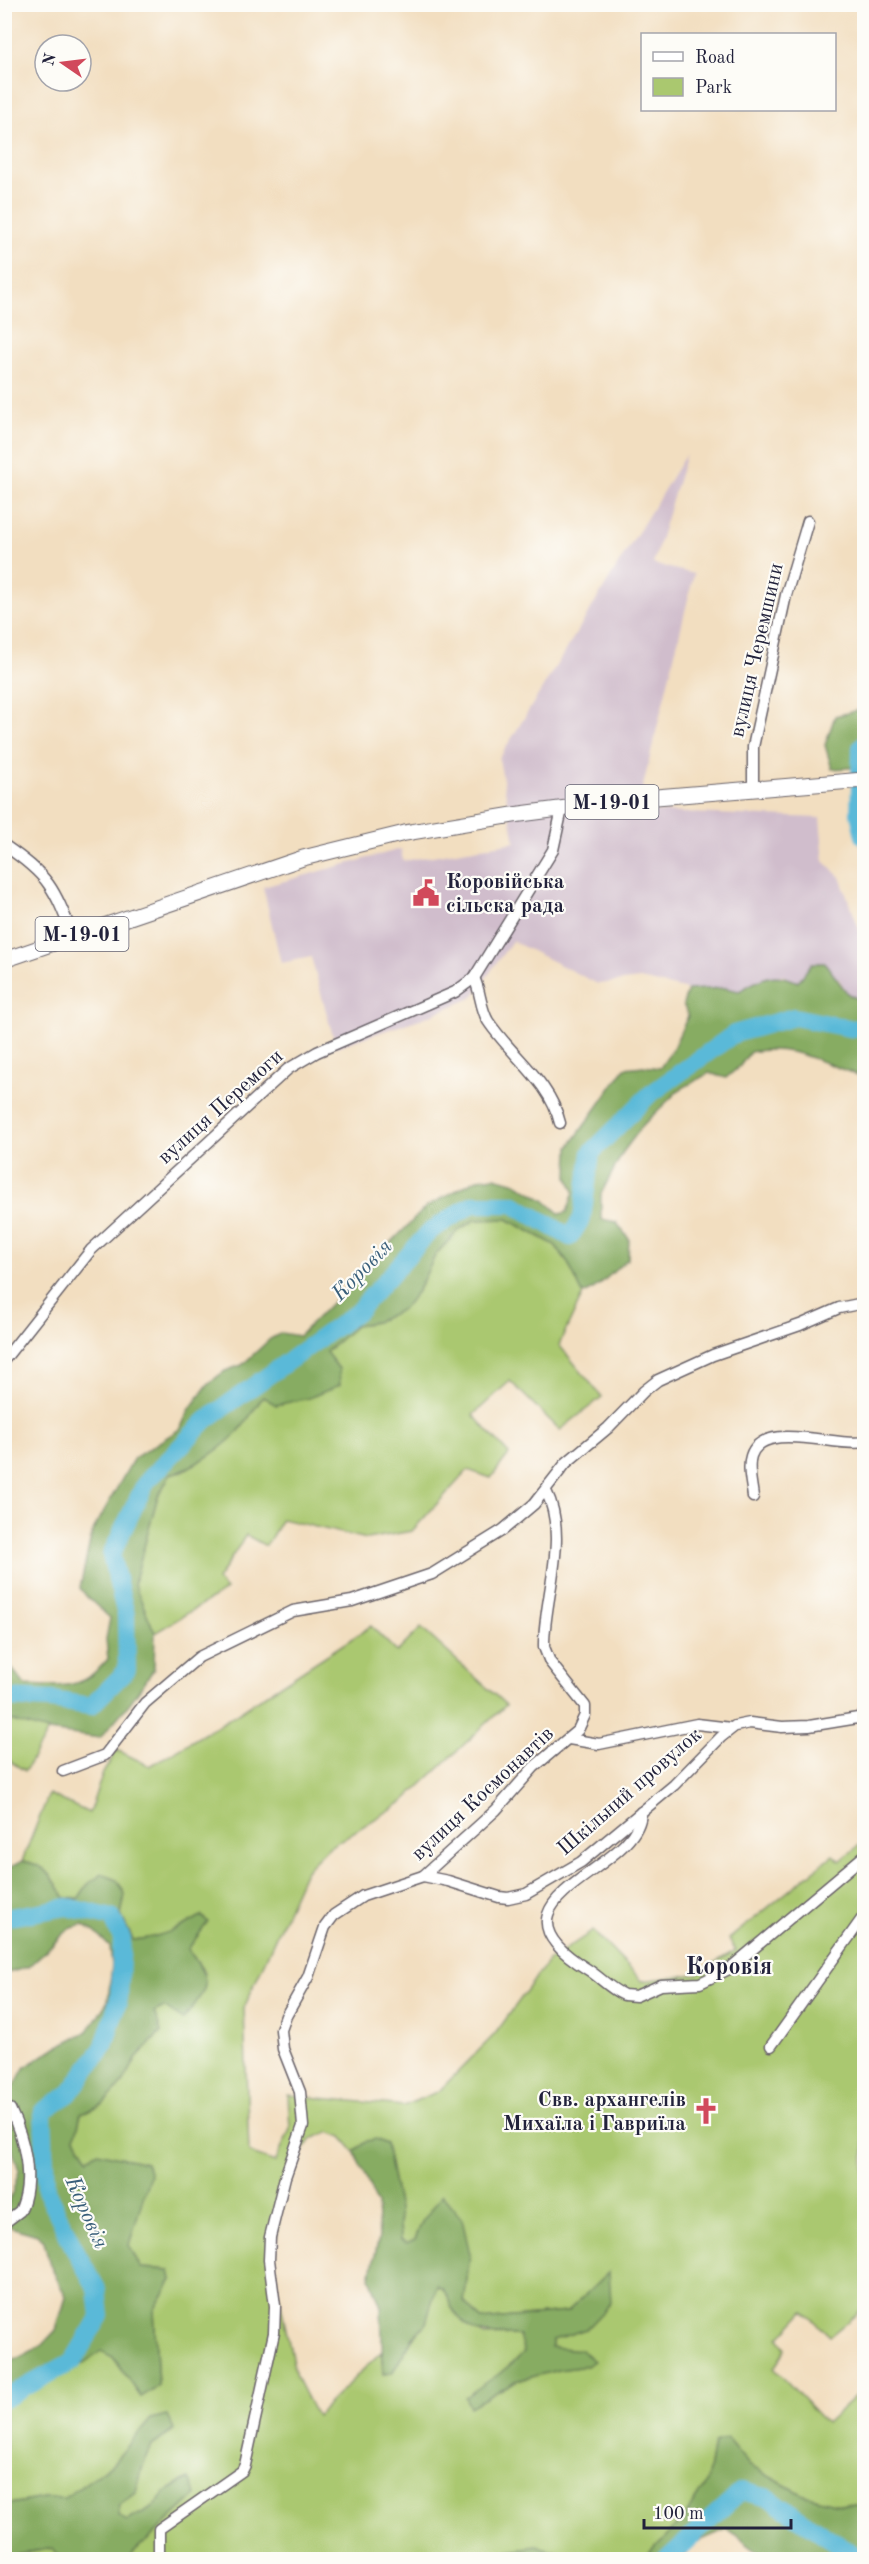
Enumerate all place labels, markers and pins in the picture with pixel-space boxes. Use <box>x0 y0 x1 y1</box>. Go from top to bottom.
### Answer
place label: Коровійська сільска рада <box>446 872 565 917</box>
public building icon: Коровійська сільска рада <box>411 878 441 908</box>
place label: Свв. архангелів Михаїла і Гавриїла <box>503 2090 686 2135</box>
church icon: Свв. архангелів Михаїла і Гавриїла <box>691 2096 721 2126</box>

